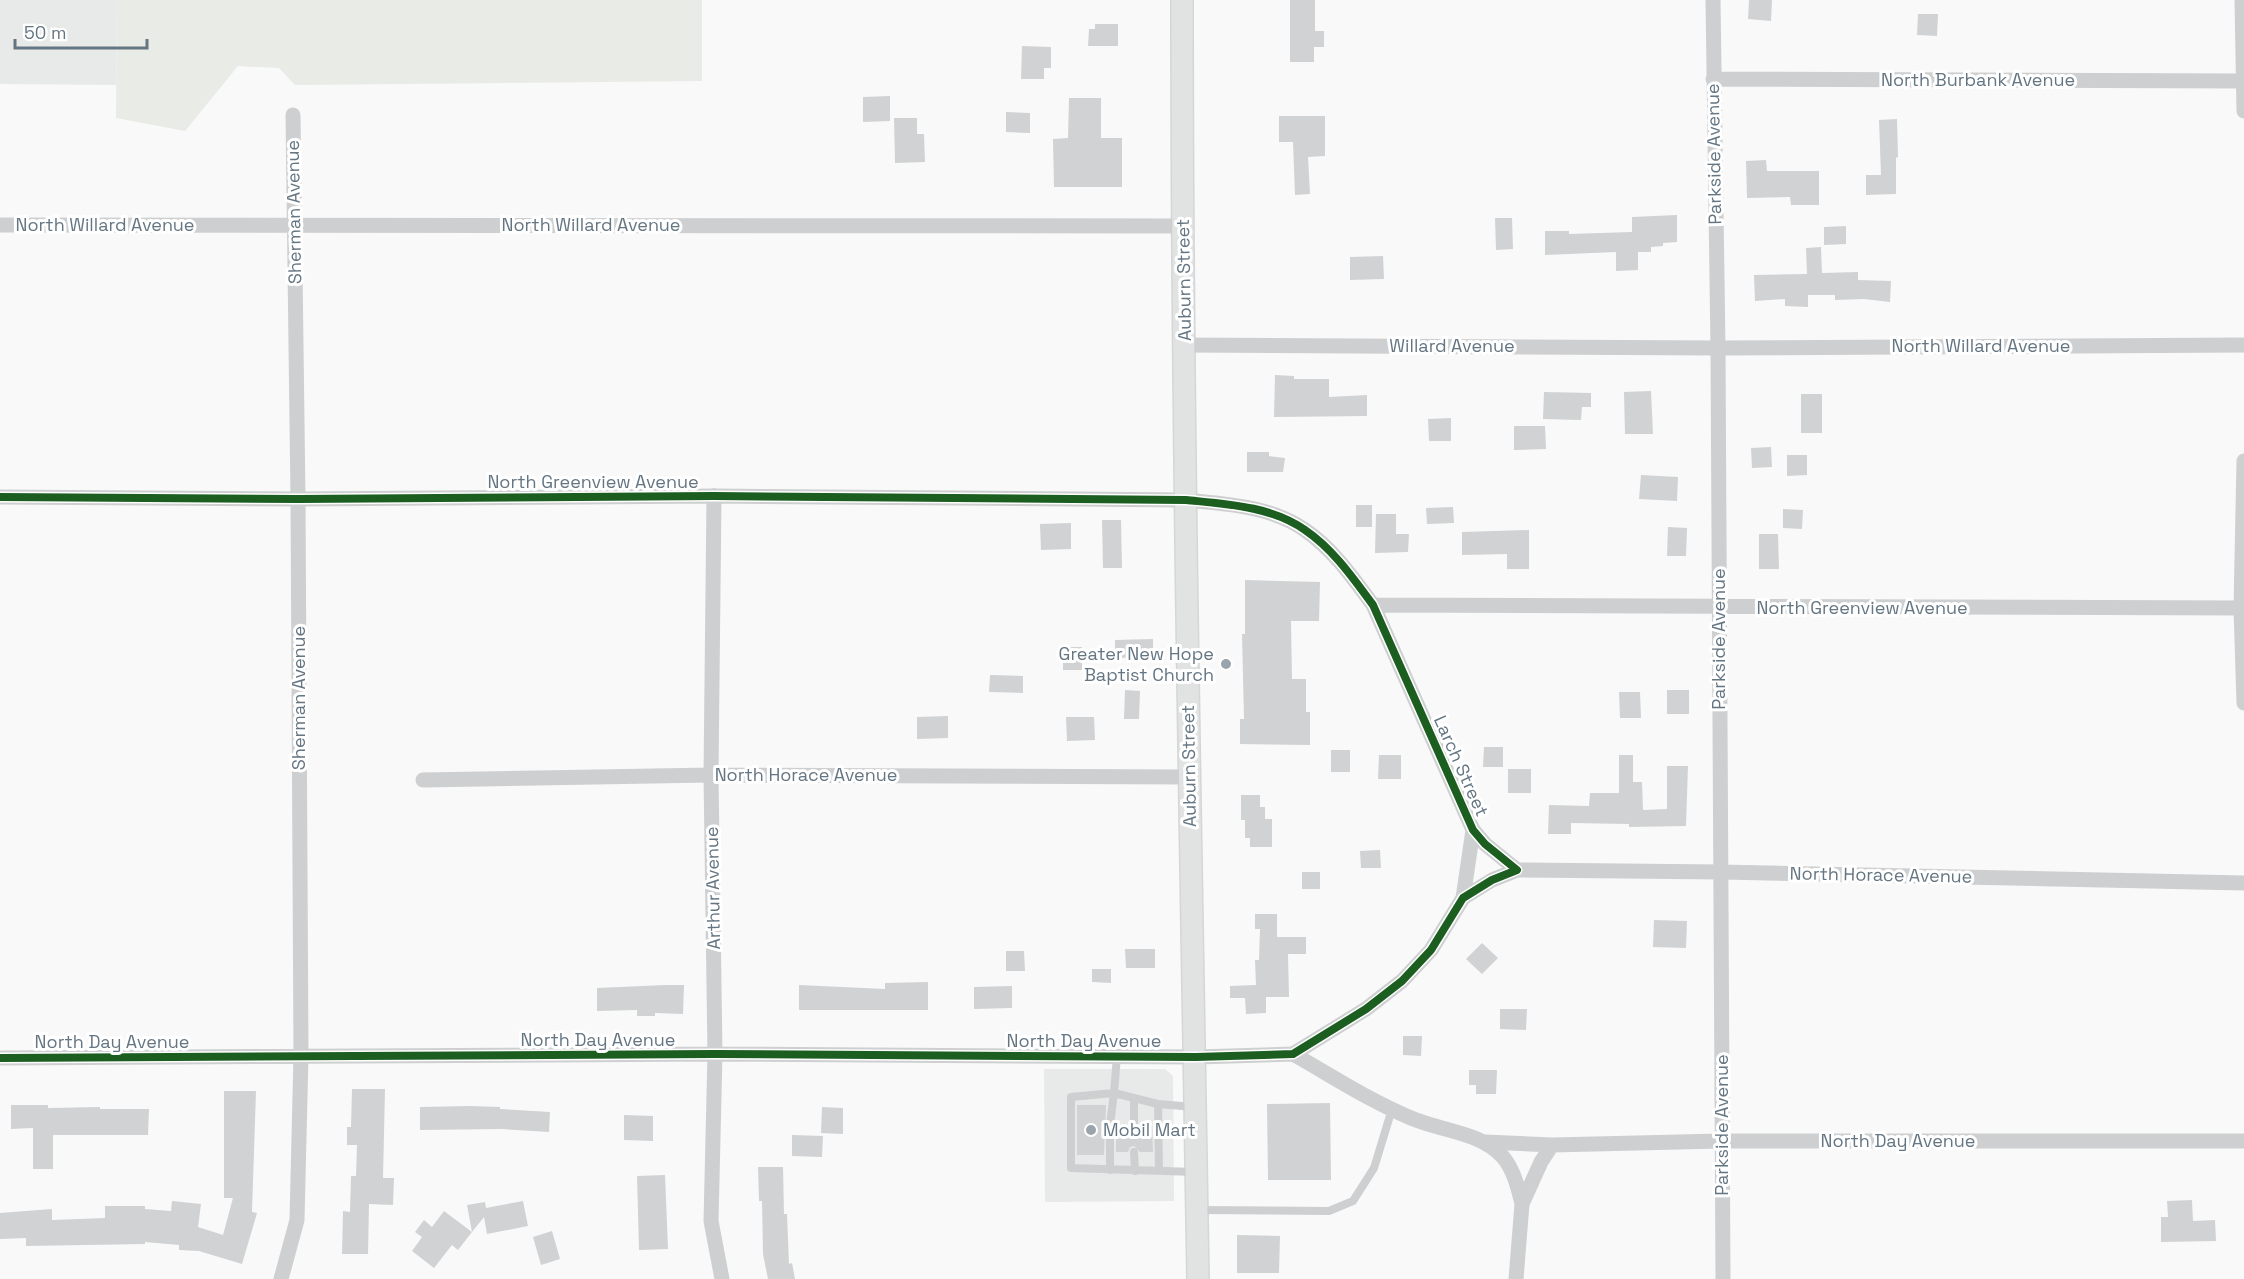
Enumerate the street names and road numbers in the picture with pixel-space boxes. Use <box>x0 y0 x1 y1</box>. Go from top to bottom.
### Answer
street label: North Burbank Avenue <box>1881 68 2075 91</box>
street label: Parkside Avenue <box>1701 83 1726 225</box>
street label: Sherman Avenue <box>281 140 306 284</box>
street label: North Willard Avenue <box>15 213 195 236</box>
street label: North Willard Avenue <box>501 213 681 236</box>
street label: Auburn Street <box>1171 219 1196 341</box>
street label: Willard Avenue <box>1389 334 1515 357</box>
street label: North Willard Avenue <box>1891 334 2071 357</box>
street label: North Greenview Avenue <box>487 470 699 493</box>
street label: Parkside Avenue <box>1707 568 1730 710</box>
street label: North Greenview Avenue <box>1756 596 1968 619</box>
street label: Sherman Avenue <box>287 626 310 770</box>
street label: Auburn Street <box>1176 705 1201 827</box>
street label: Larch Street <box>1429 712 1494 820</box>
street label: North Horace Avenue <box>715 763 897 786</box>
street label: Arthur Avenue <box>700 826 725 950</box>
street label: North Horace Avenue <box>1789 861 1973 888</box>
street label: North Day Avenue <box>521 1028 675 1051</box>
street label: North Day Avenue <box>1007 1029 1161 1052</box>
street label: North Day Avenue <box>35 1030 189 1053</box>
street label: Parkside Avenue <box>1710 1054 1733 1196</box>
street label: North Day Avenue <box>1821 1129 1975 1152</box>

